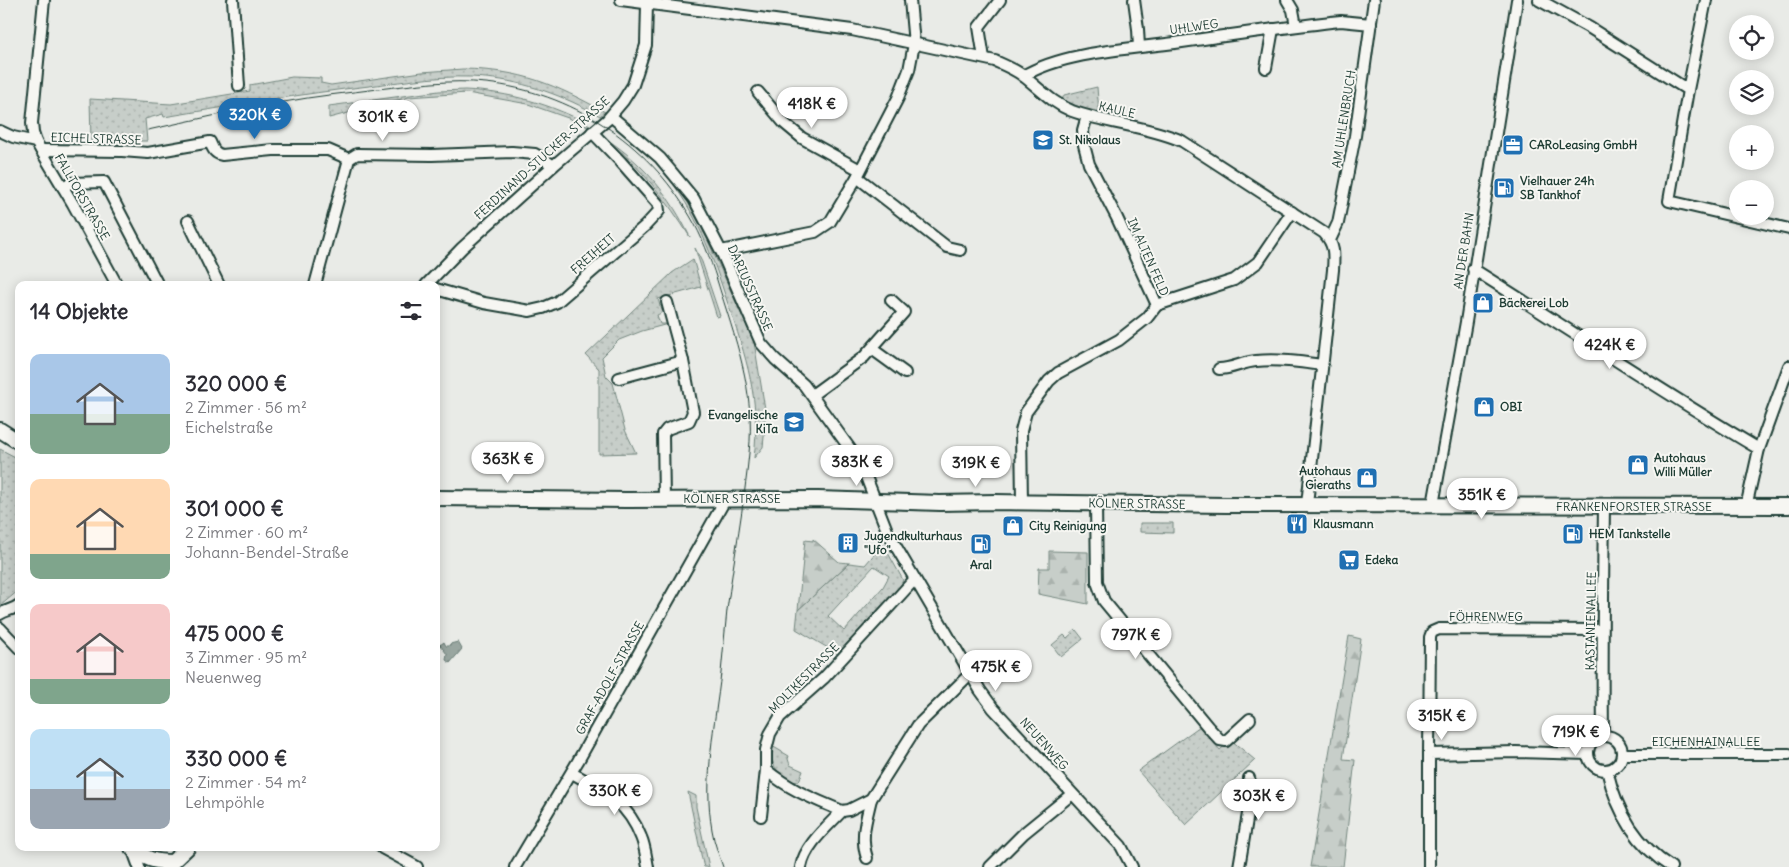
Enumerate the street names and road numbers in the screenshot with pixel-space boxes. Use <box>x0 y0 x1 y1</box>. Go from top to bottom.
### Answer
street label: UHLWEG <box>1169 16 1219 37</box>
street label: AM UHLENBRUCH <box>1328 68 1359 169</box>
street label: FERDINAND-STUCKER-STRASSE <box>471 93 612 222</box>
street label: KAULE <box>1097 98 1137 121</box>
street label: EICHELSTRASSE <box>50 129 142 148</box>
street label: FALLTORSTRASSE <box>52 151 113 243</box>
street label: AN DER BAHN <box>1450 212 1477 290</box>
street label: IM ALTEN FELD <box>1124 215 1172 298</box>
street label: FREIHEIT <box>567 230 618 277</box>
street label: DARIUSSTRASSE <box>725 242 776 333</box>
street label: KÖLNER STRASSE <box>683 491 781 506</box>
street label: KÖLNER STRASSE <box>1088 495 1186 512</box>
street label: FRANKENFORSTER STRASSE <box>1556 499 1712 514</box>
street label: KASTANIENALLEE <box>1582 571 1599 671</box>
street label: FÖHRENWEG <box>1449 609 1523 624</box>
street label: GRAF-ADOLF-STRASSE <box>572 618 647 737</box>
street label: MOLTKESTRASSE <box>765 639 842 716</box>
street label: NEUENWEG <box>1017 714 1072 773</box>
street label: EICHENHAINALLEE <box>1652 734 1760 749</box>

